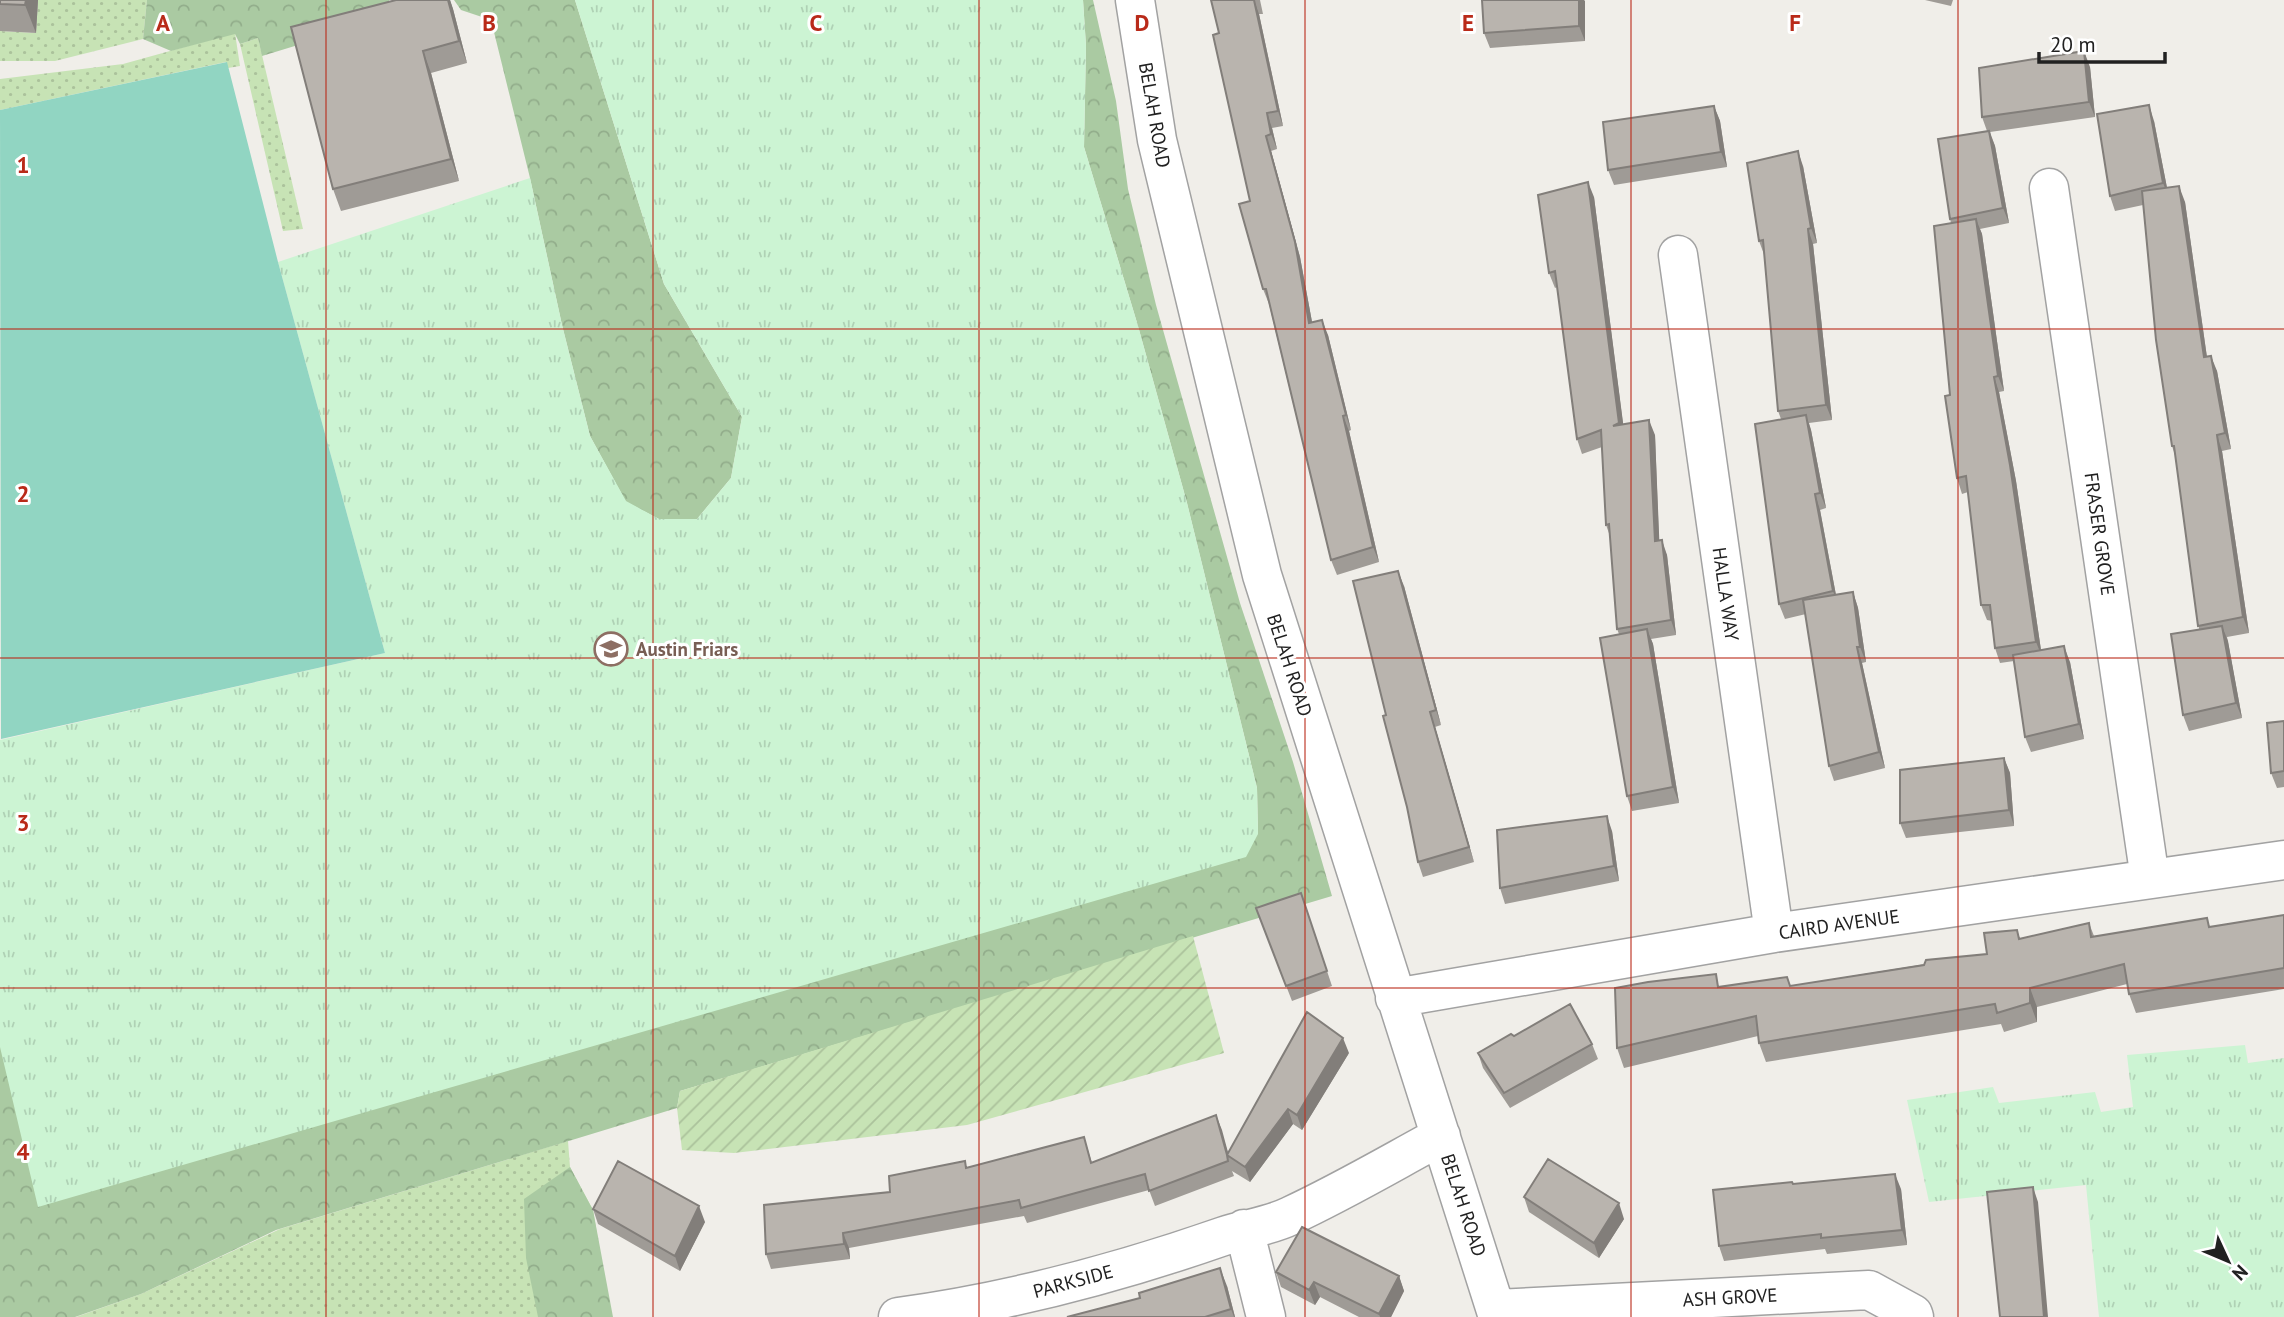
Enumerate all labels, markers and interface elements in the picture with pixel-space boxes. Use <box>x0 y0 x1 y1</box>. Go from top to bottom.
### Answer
text: A <box>156 8 170 37</box>
text: B <box>482 8 496 37</box>
text: C <box>810 8 823 37</box>
text: D <box>1135 8 1149 37</box>
text: E <box>1462 8 1474 37</box>
text: F <box>1789 8 1801 37</box>
scale bar <box>2039 21 2165 65</box>
text: 20 m <box>2050 31 2096 58</box>
street label: BELAH ROAD <box>1134 60 1176 170</box>
text: 1 <box>16 150 30 179</box>
street label: FRASER GROVE <box>2079 471 2121 597</box>
text: 2 <box>16 479 30 508</box>
street label: HALLA WAY <box>1708 546 1745 643</box>
street label: BELAH ROAD <box>1262 611 1318 719</box>
school or university icon: Austin Friars <box>592 630 630 668</box>
place label: Austin Friars <box>636 637 738 661</box>
text: 3 <box>16 808 30 837</box>
street label: CAIRD AVENUE <box>1777 904 1901 944</box>
text: 4 <box>16 1137 30 1166</box>
street label: BELAH ROAD <box>1436 1151 1492 1259</box>
north arrow <box>2193 1226 2263 1296</box>
street label: PARKSIDE <box>1030 1259 1116 1303</box>
text: N <box>2227 1260 2253 1286</box>
street label: ASH GROVE <box>1682 1283 1778 1311</box>

